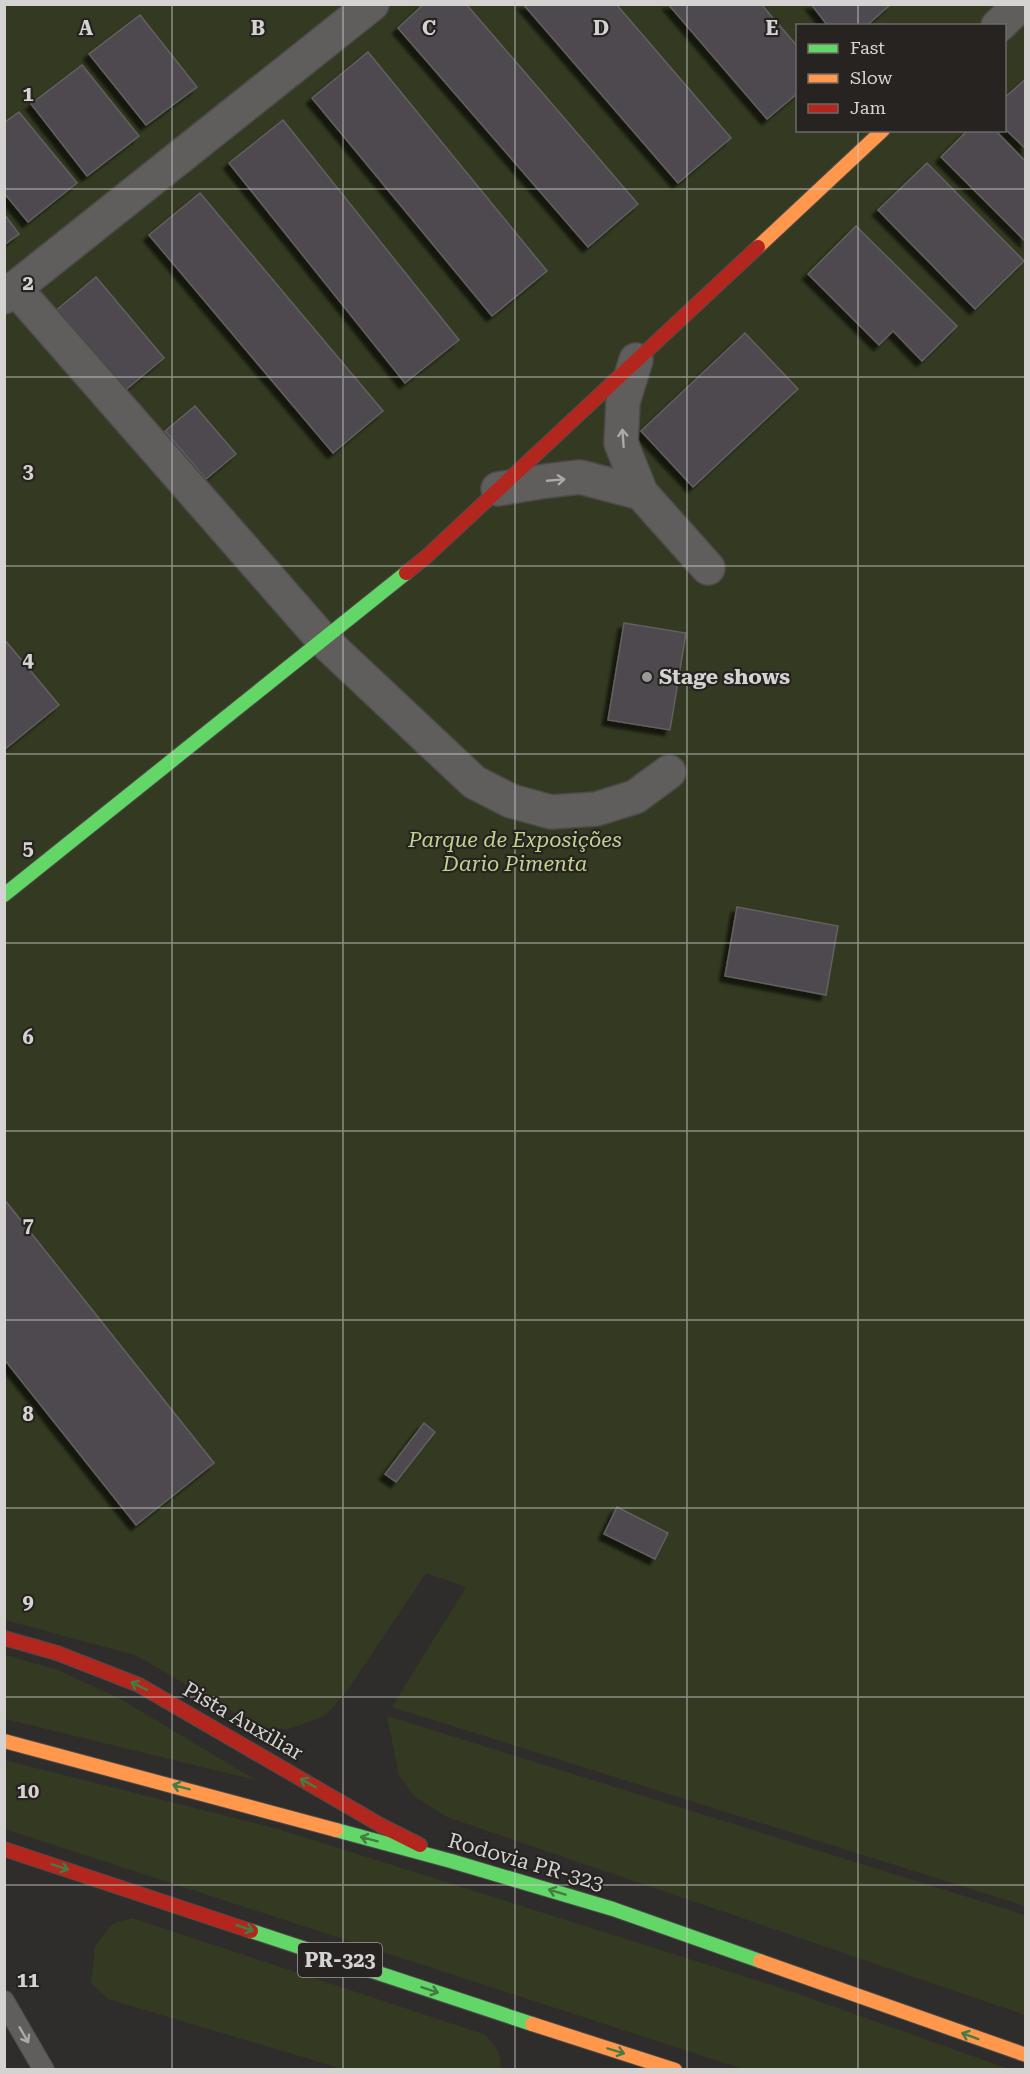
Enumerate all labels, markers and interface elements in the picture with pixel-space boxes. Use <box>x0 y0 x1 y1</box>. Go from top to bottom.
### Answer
text: A <box>79 16 94 40</box>
text: B <box>251 16 265 40</box>
text: C <box>422 16 436 40</box>
text: D <box>593 16 609 40</box>
text: E <box>766 16 779 40</box>
legend <box>796 24 1006 132</box>
text: Fast <box>850 37 885 58</box>
text: Slow <box>850 67 892 88</box>
text: 1 <box>22 82 34 106</box>
text: Jam <box>850 97 886 118</box>
text: 2 <box>22 271 34 295</box>
one-way arrow <box>617 429 628 448</box>
text: 3 <box>22 459 34 483</box>
one-way arrow <box>545 474 565 485</box>
text: 4 <box>22 648 34 672</box>
place label: Stage shows <box>659 665 790 689</box>
marker: Stage shows <box>640 670 654 684</box>
park label: Parque de Exposições Dario Pimenta <box>407 828 622 876</box>
text: 5 <box>22 836 34 860</box>
text: 6 <box>22 1025 34 1049</box>
text: 7 <box>22 1213 34 1237</box>
text: 8 <box>22 1402 34 1426</box>
text: 9 <box>22 1590 34 1614</box>
street label: Pista Auxiliar <box>179 1677 308 1765</box>
one-way arrow <box>130 1679 148 1691</box>
one-way arrow <box>300 1777 317 1789</box>
text: 10 <box>17 1779 39 1803</box>
one-way arrow <box>172 1781 191 1793</box>
street label: Rodovia PR-323 <box>445 1828 607 1896</box>
one-way arrow <box>360 1833 379 1844</box>
one-way arrow <box>50 1862 69 1873</box>
one-way arrow <box>548 1886 567 1897</box>
one-way arrow <box>235 1923 254 1934</box>
road number: PR-323 <box>298 1943 382 1977</box>
text: 11 <box>17 1968 39 1992</box>
one-way arrow <box>420 1985 439 1996</box>
one-way arrow <box>19 2026 31 2043</box>
one-way arrow <box>961 2029 980 2040</box>
one-way arrow <box>606 2046 625 2057</box>

